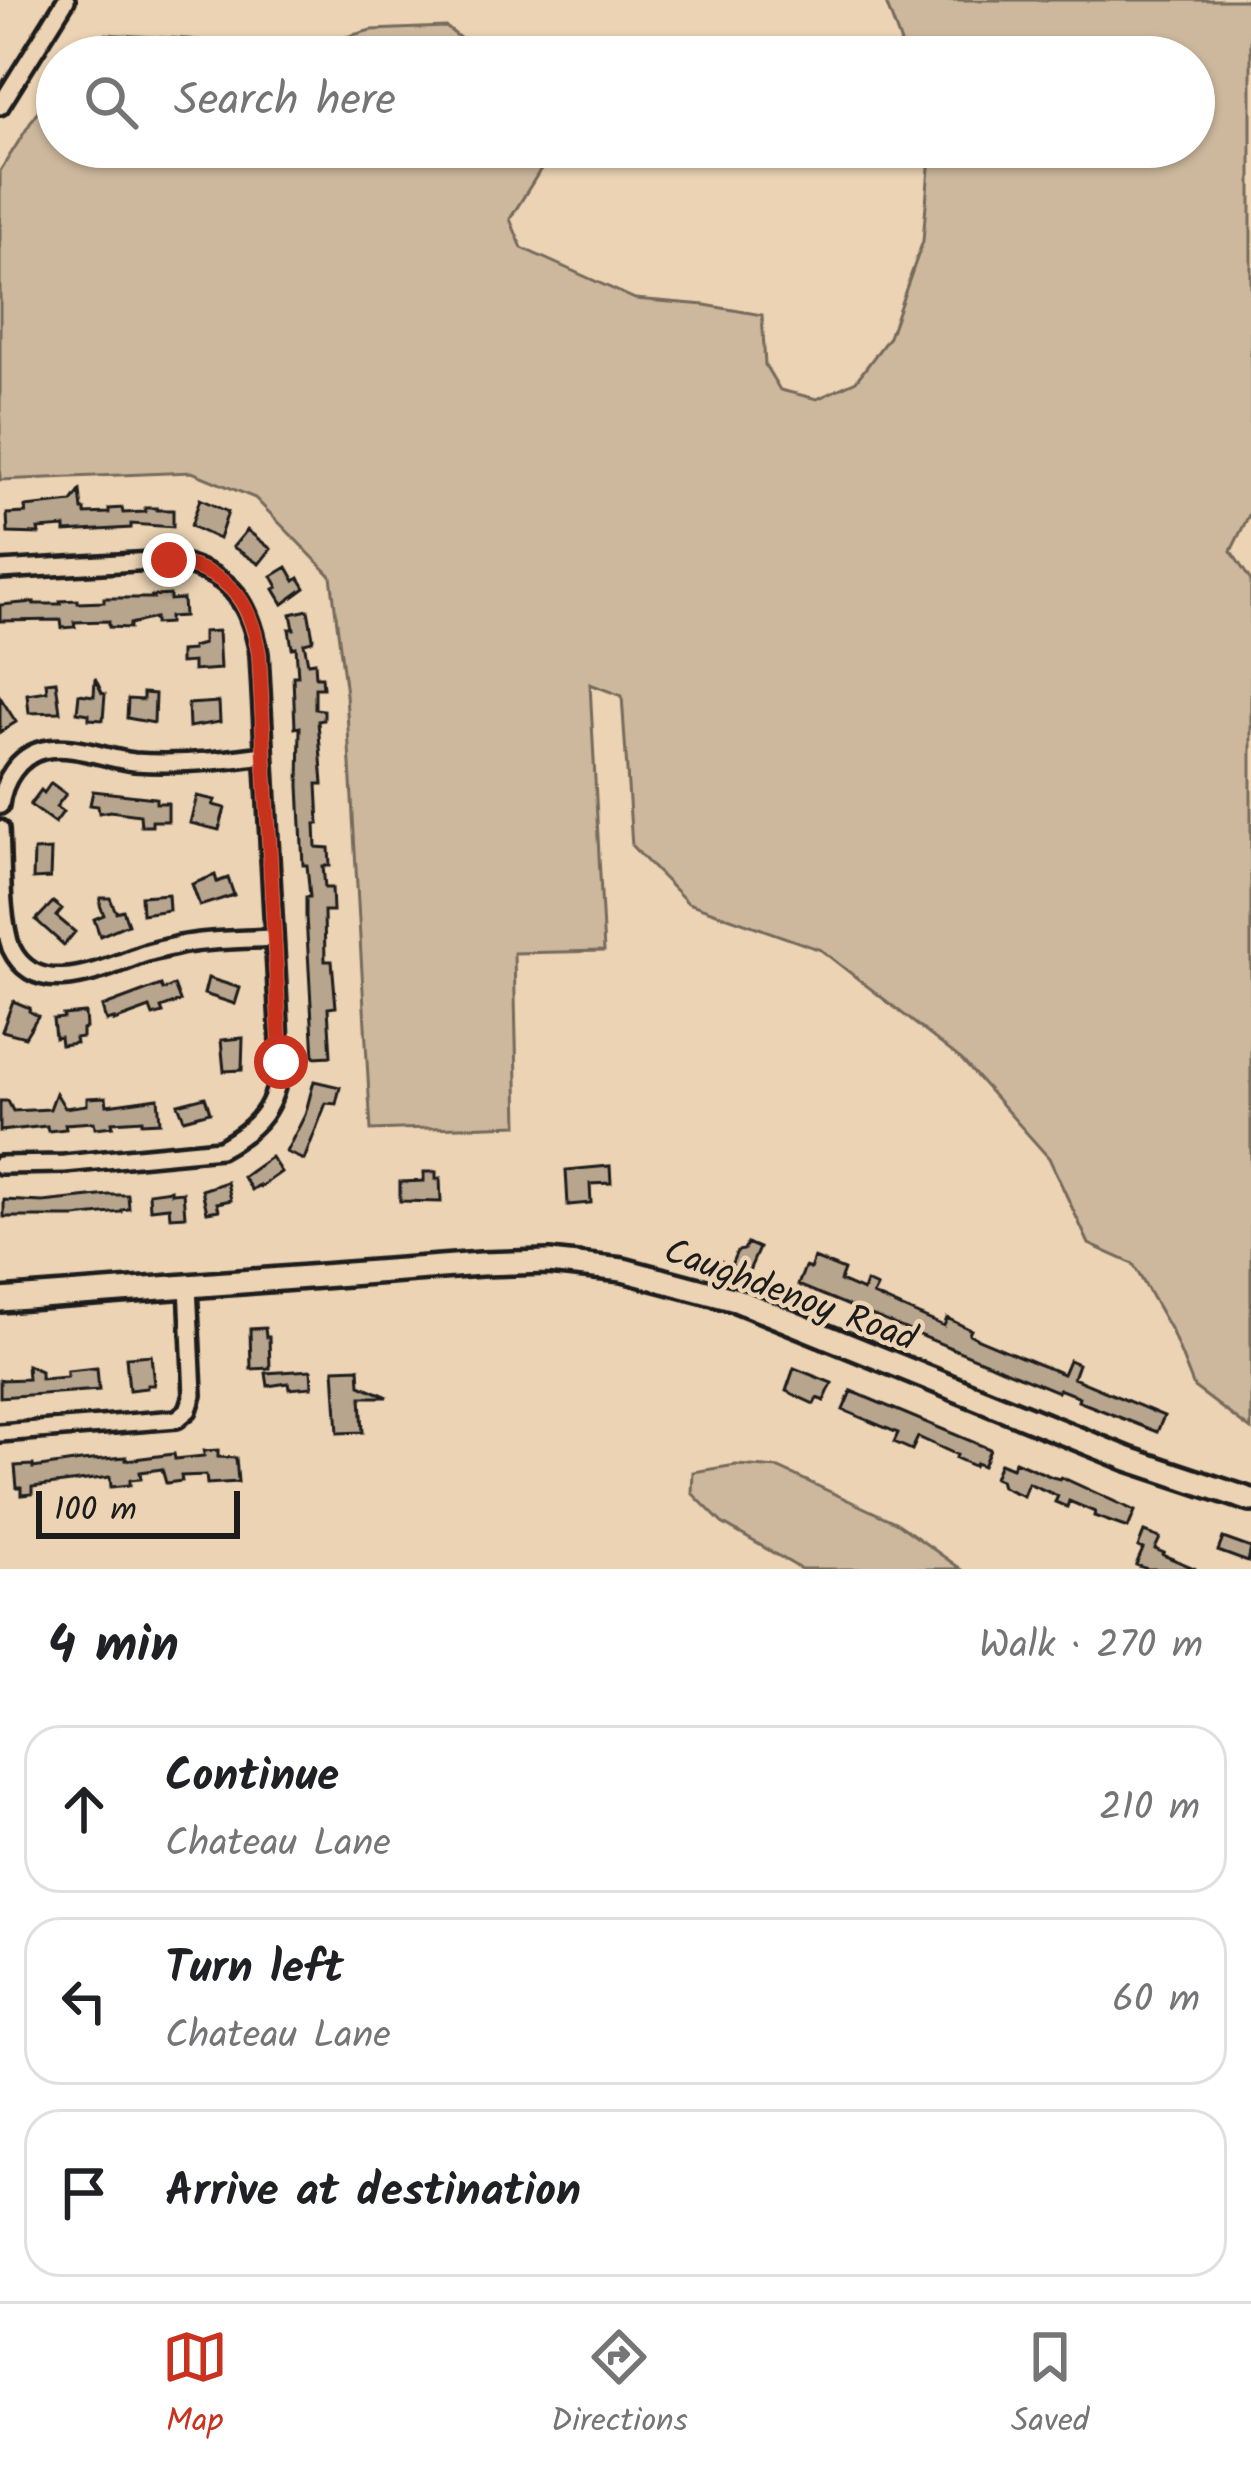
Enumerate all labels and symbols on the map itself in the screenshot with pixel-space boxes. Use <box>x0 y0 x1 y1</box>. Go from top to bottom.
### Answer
route end <box>142 533 196 587</box>
route start <box>254 1035 308 1089</box>
street label: Caughdenoy Road <box>655 1224 925 1369</box>
scale bar <box>36 1485 240 1538</box>

